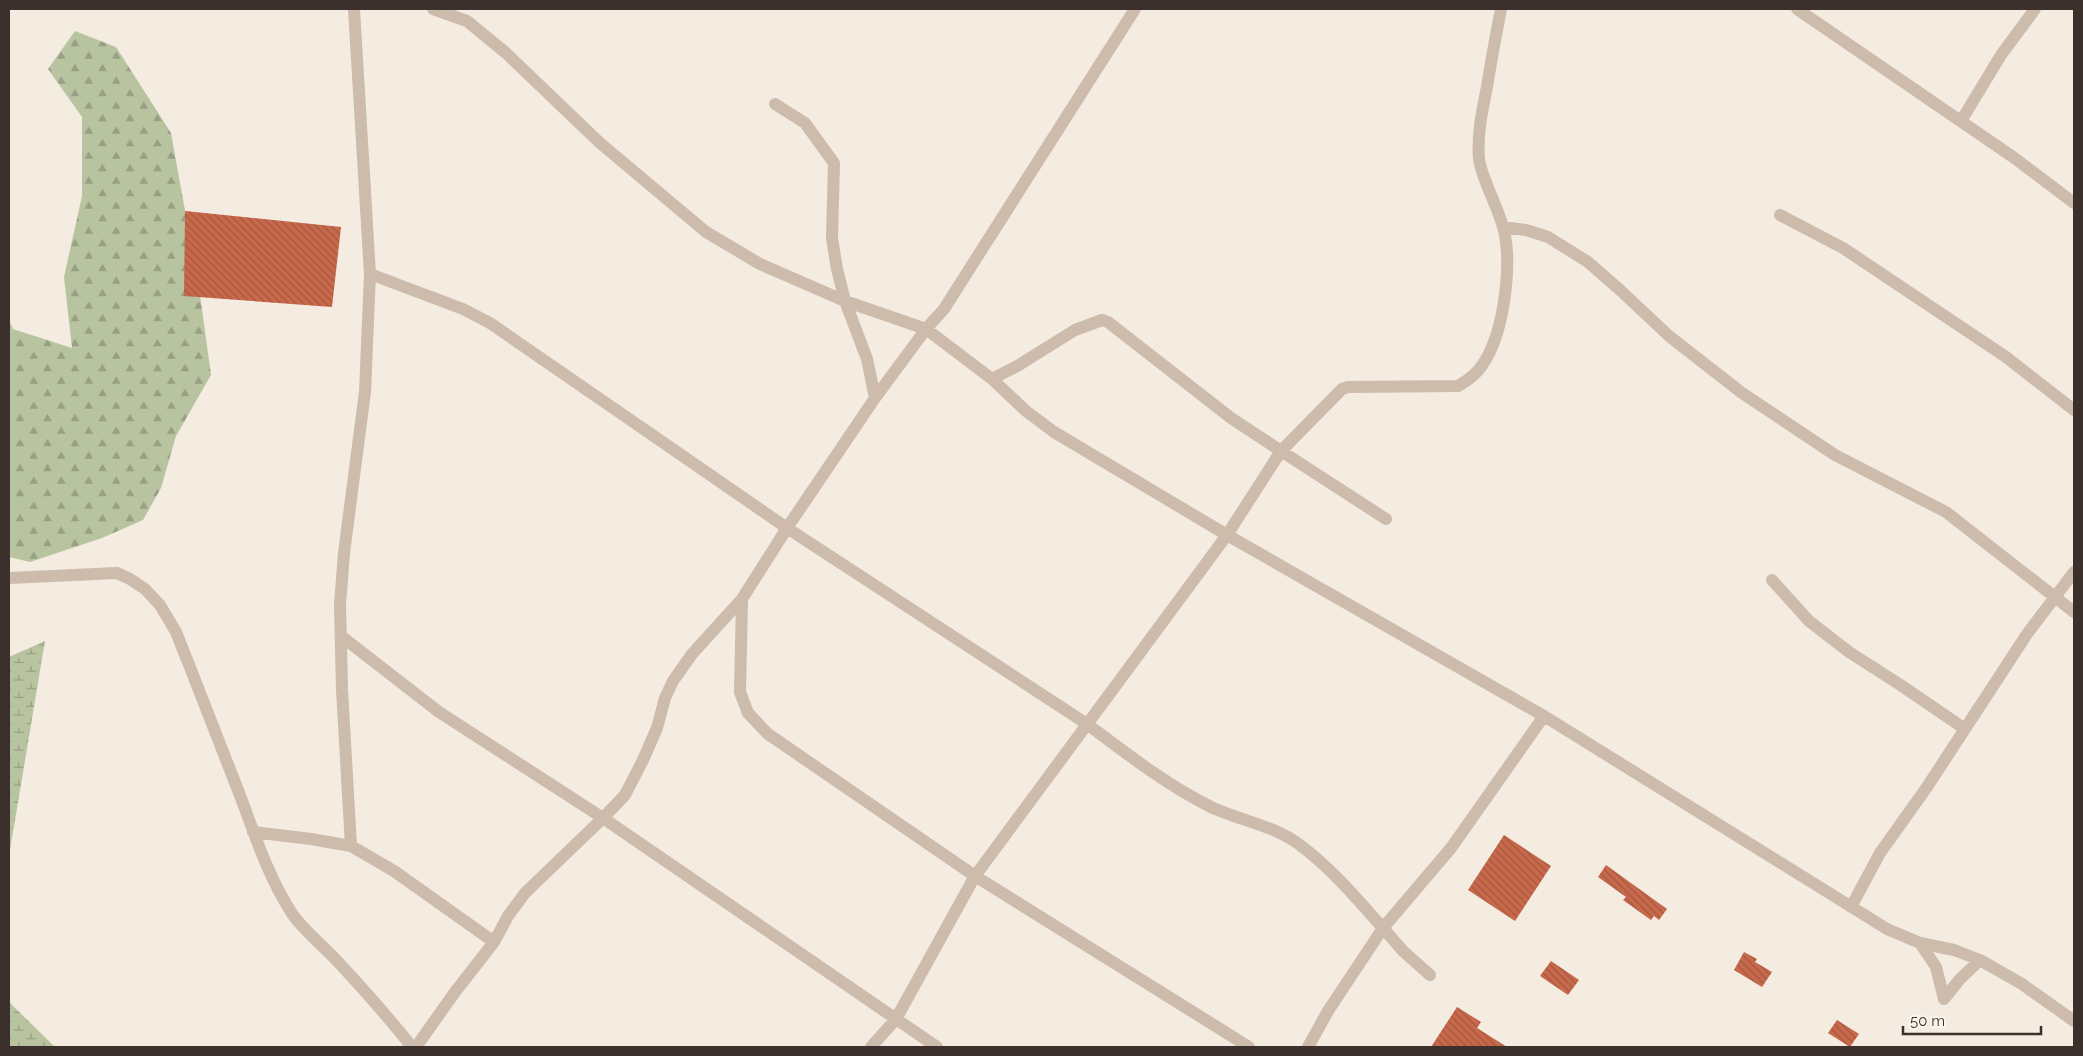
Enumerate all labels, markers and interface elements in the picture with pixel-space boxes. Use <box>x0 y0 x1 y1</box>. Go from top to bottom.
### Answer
scale bar <box>1903 1004 2040 1036</box>
text: 50 m <box>1910 1012 1945 1030</box>

